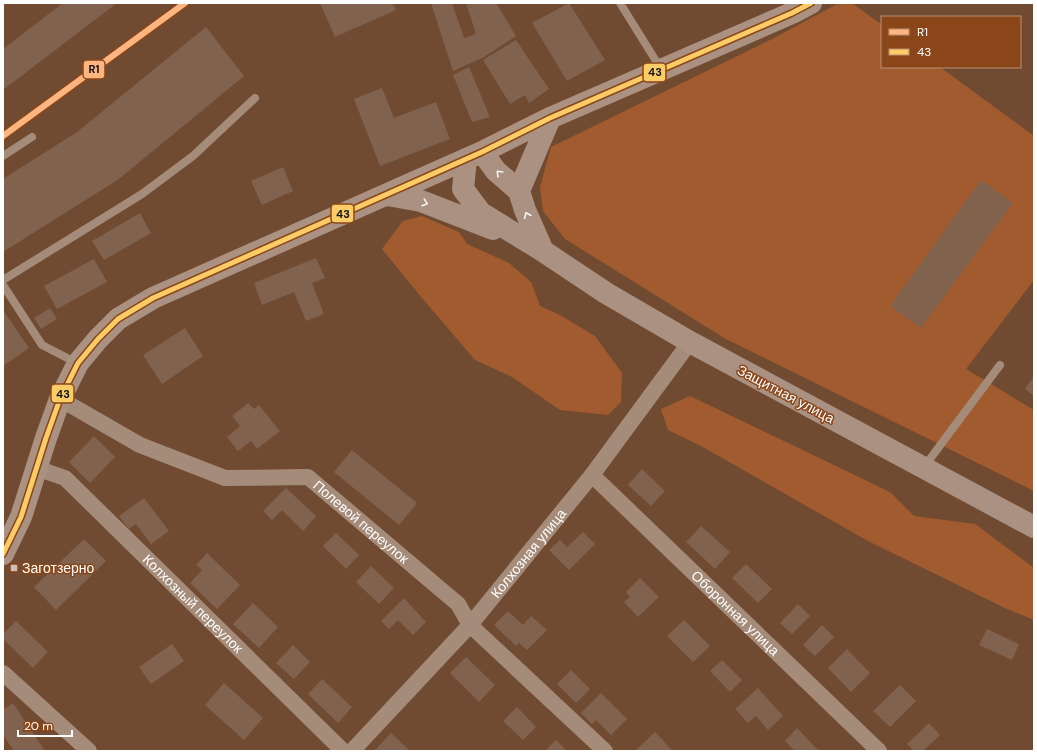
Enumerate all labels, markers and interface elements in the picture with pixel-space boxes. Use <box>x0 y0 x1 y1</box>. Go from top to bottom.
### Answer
legend <box>881 16 1021 68</box>
text: R1 <box>917 24 928 40</box>
text: 43 <box>917 44 931 60</box>
line badge: R1 <box>83 60 105 79</box>
text: R1 <box>89 62 99 76</box>
line badge: 43 <box>643 63 666 82</box>
text: 43 <box>648 65 662 79</box>
one-way arrow <box>496 170 504 178</box>
one-way arrow <box>421 198 428 207</box>
line badge: 43 <box>331 204 354 223</box>
text: 43 <box>336 207 350 221</box>
one-way arrow <box>524 212 532 219</box>
street label: Защитная улица <box>734 361 838 427</box>
line badge: 43 <box>51 384 74 403</box>
text: 43 <box>56 387 70 401</box>
street label: Полевой переулок <box>309 476 413 568</box>
street label: Колхозная улица <box>487 505 570 602</box>
street label: Колхозный переулок <box>139 550 248 658</box>
place label: Заготзерно <box>22 559 94 577</box>
marker: Заготзерно <box>9 563 19 573</box>
street label: Оборонная улица <box>688 566 783 660</box>
scale bar <box>18 712 72 738</box>
text: 20 m <box>24 718 53 734</box>

